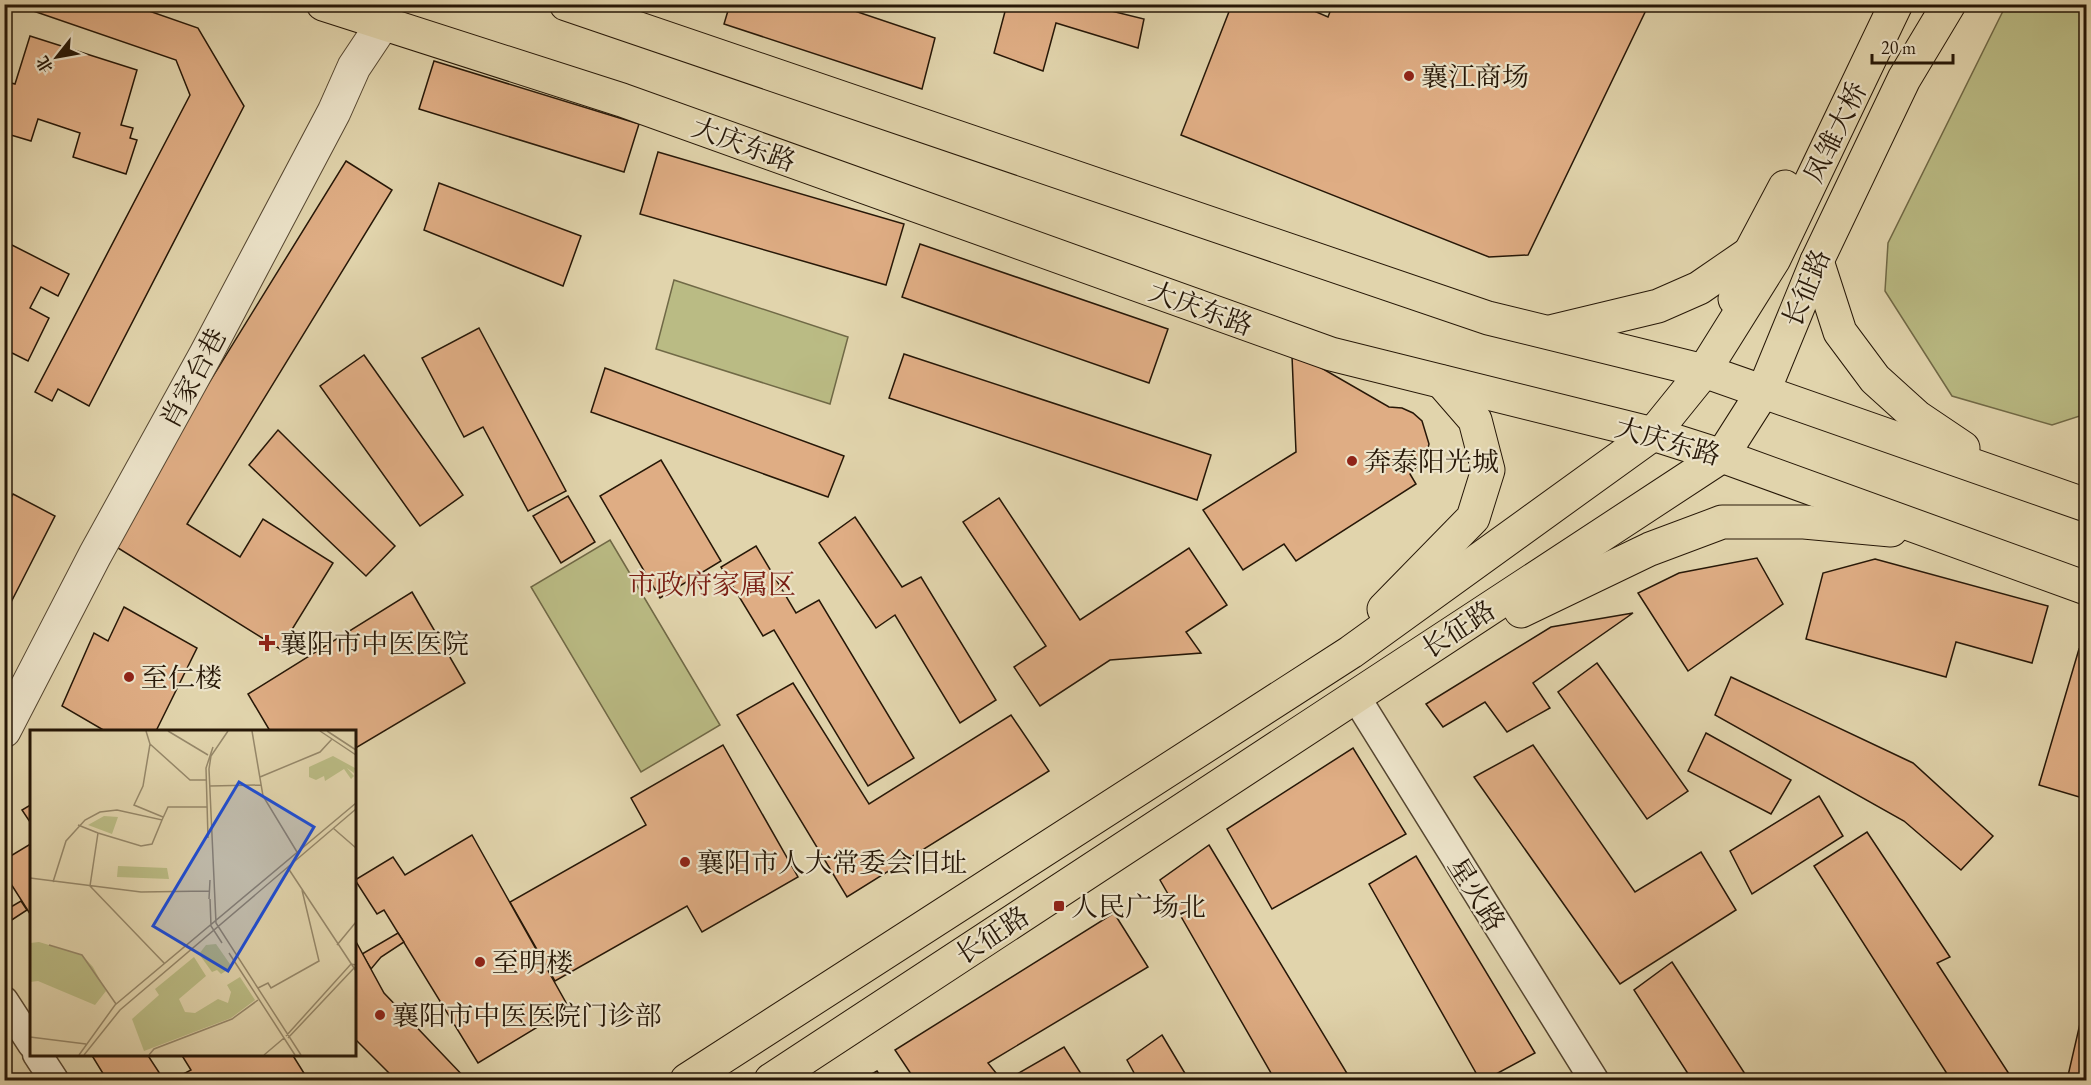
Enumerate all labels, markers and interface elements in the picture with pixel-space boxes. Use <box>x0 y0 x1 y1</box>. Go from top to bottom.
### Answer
north arrow <box>27 27 87 87</box>
scale bar <box>1872 27 1953 65</box>
text: 20 m <box>1881 36 1916 59</box>
text: 北 <box>31 52 58 77</box>
place label: 襄江商场 <box>1421 59 1529 94</box>
marker: 襄江商场 <box>1402 69 1416 83</box>
street label: 凤雏大桥 <box>1796 76 1874 188</box>
street label: 大庆东路 <box>687 109 801 179</box>
street label: 长征路 <box>1774 244 1838 332</box>
street label: 大庆东路 <box>1144 273 1258 343</box>
street label: 肖家台巷 <box>152 322 234 434</box>
street label: 大庆东路 <box>1611 409 1725 473</box>
place label: 奔泰阳光城 <box>1364 444 1499 479</box>
marker: 奔泰阳光城 <box>1345 454 1359 468</box>
district label: 市政府家属区 <box>628 566 796 602</box>
street label: 长征路 <box>1415 592 1501 666</box>
place label: 襄阳市中医医院 <box>280 626 469 661</box>
marker: 襄阳市中医医院 <box>258 634 276 652</box>
place label: 至仁楼 <box>141 660 222 695</box>
marker: 至仁楼 <box>122 670 136 684</box>
inset map <box>30 730 356 1055</box>
place label: 襄阳市人大常委会旧址 <box>697 845 967 880</box>
street label: 星火路 <box>1441 850 1513 938</box>
marker: 襄阳市人大常委会旧址 <box>678 855 692 869</box>
place label: 人民广场北 <box>1071 889 1206 924</box>
street label: 长征路 <box>949 898 1035 972</box>
marker: 人民广场北 <box>1052 899 1066 913</box>
place label: 至明楼 <box>492 945 573 980</box>
marker: 至明楼 <box>473 955 487 969</box>
place label: 襄阳市中医医院门诊部 <box>392 998 662 1033</box>
marker: 襄阳市中医医院门诊部 <box>373 1008 387 1022</box>

